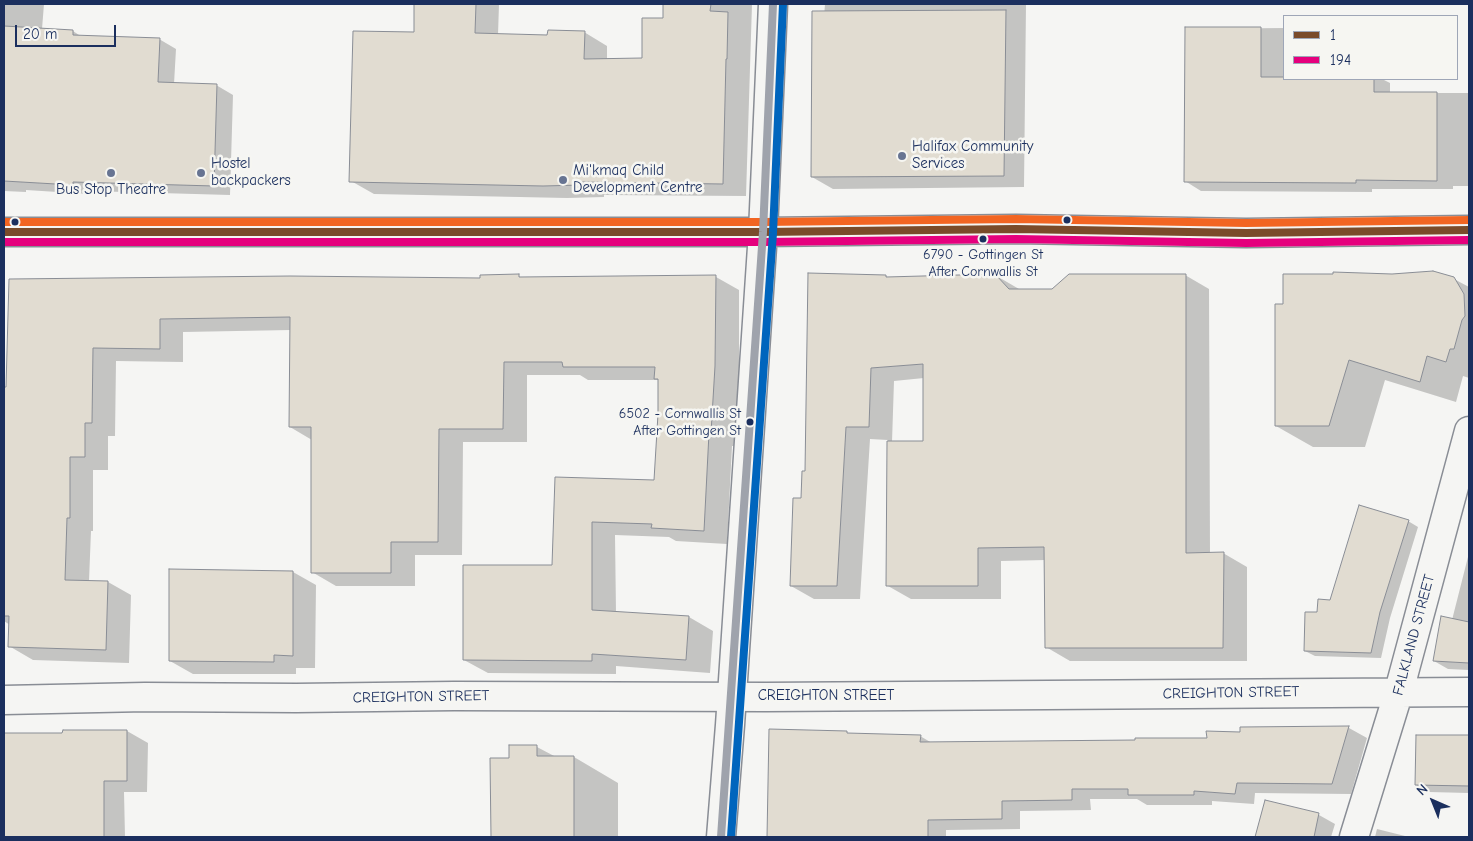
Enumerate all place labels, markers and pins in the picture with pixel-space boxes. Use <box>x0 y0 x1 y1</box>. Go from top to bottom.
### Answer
place label: Halifax Community Services <box>912 138 1033 173</box>
marker: Halifax Community Services <box>896 150 908 162</box>
place label: Hostel backpackers <box>211 155 291 190</box>
place label: Mi'kmaq Child Development Centre <box>573 162 703 197</box>
marker: Bus Stop Theatre <box>105 167 117 179</box>
marker: Hostel backpackers <box>195 167 207 179</box>
marker: Mi'kmaq Child Development Centre <box>557 174 569 186</box>
place label: Bus Stop Theatre <box>56 181 166 199</box>
unlabelled marker <box>1062 215 1072 225</box>
unlabelled marker <box>10 217 20 227</box>
marker: 6790 - Gottingen St After Cornwallis St <box>978 234 988 244</box>
place label: 6790 - Gottingen St After Cornwallis St <box>923 247 1043 280</box>
place label: 6502 - Cornwallis St After Gottingen St <box>619 406 741 438</box>
marker: 6502 - Cornwallis St After Gottingen St <box>745 417 755 427</box>

